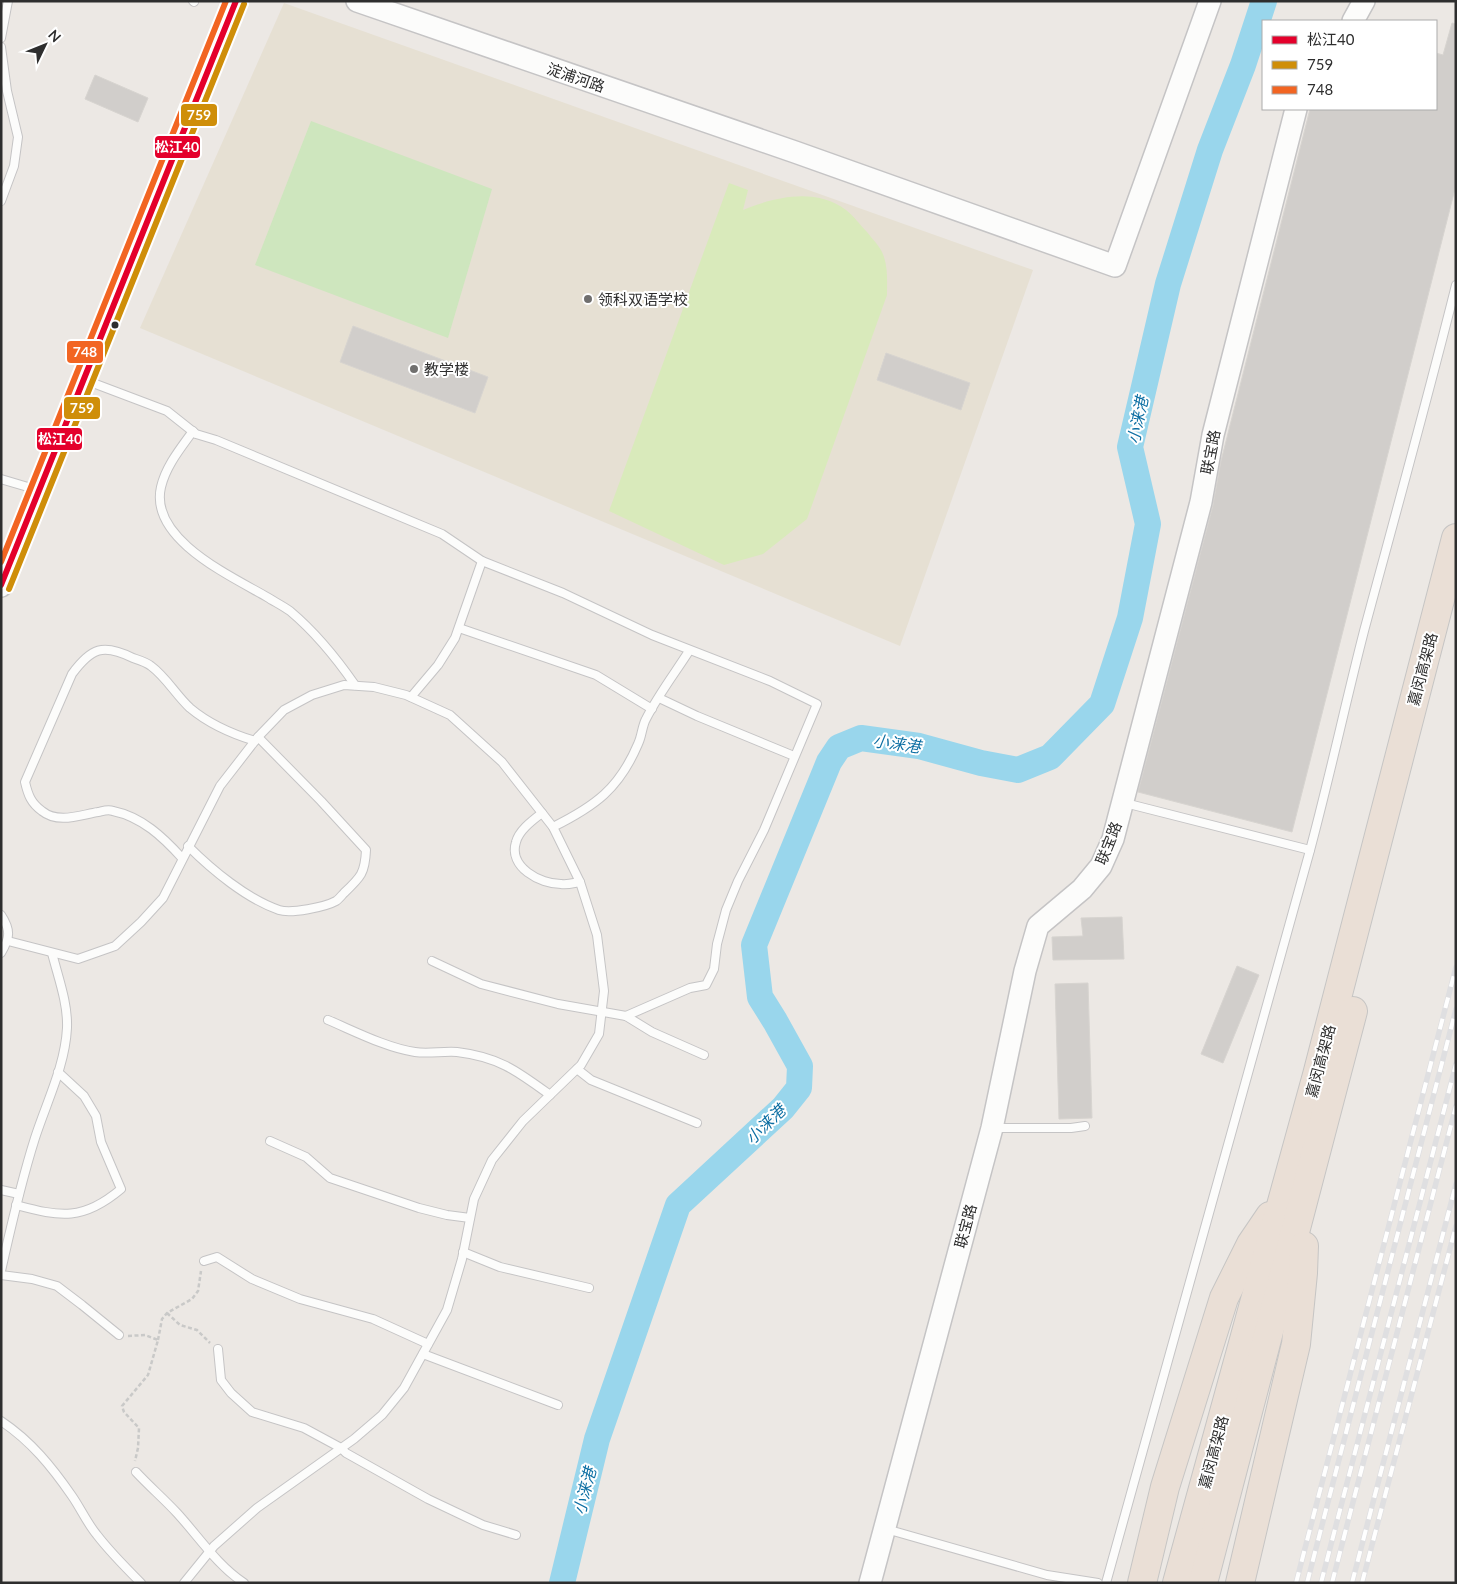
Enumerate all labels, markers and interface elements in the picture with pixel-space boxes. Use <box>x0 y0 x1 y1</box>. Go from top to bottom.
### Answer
north arrow <box>20 20 70 70</box>
legend <box>1262 20 1437 110</box>
text: N <box>45 26 65 46</box>
text: 松江40 <box>1307 30 1355 48</box>
text: 759 <box>1307 55 1333 73</box>
street label: 淀浦河路 <box>545 59 607 95</box>
text: 748 <box>1307 80 1333 98</box>
line badge: 759 <box>180 103 218 127</box>
text: 759 <box>187 106 211 123</box>
line badge: 松江40 <box>154 135 201 159</box>
text: 松江40 <box>155 138 199 155</box>
place label: 领科双语学校 <box>598 290 688 308</box>
marker: 领科双语学校 <box>582 293 594 305</box>
unlabelled marker <box>110 320 120 330</box>
line badge: 748 <box>66 340 104 364</box>
text: 748 <box>73 343 97 360</box>
place label: 教学楼 <box>424 360 469 378</box>
marker: 教学楼 <box>408 363 420 375</box>
water label: 小涞港 <box>1123 393 1151 445</box>
line badge: 759 <box>63 396 101 420</box>
text: 759 <box>70 399 94 416</box>
line badge: 松江40 <box>36 427 83 451</box>
street label: 联宝路 <box>1197 428 1223 476</box>
text: 松江40 <box>38 430 82 447</box>
street label: 嘉闵高架路 <box>1404 630 1440 708</box>
water label: 小涞港 <box>872 730 924 756</box>
street label: 联宝路 <box>1091 819 1125 867</box>
street label: 嘉闵高架路 <box>1302 1022 1338 1100</box>
water label: 小涞港 <box>741 1099 790 1148</box>
street label: 联宝路 <box>950 1202 980 1250</box>
street label: 嘉闵高架路 <box>1195 1413 1231 1491</box>
water label: 小涞港 <box>569 1463 600 1517</box>

